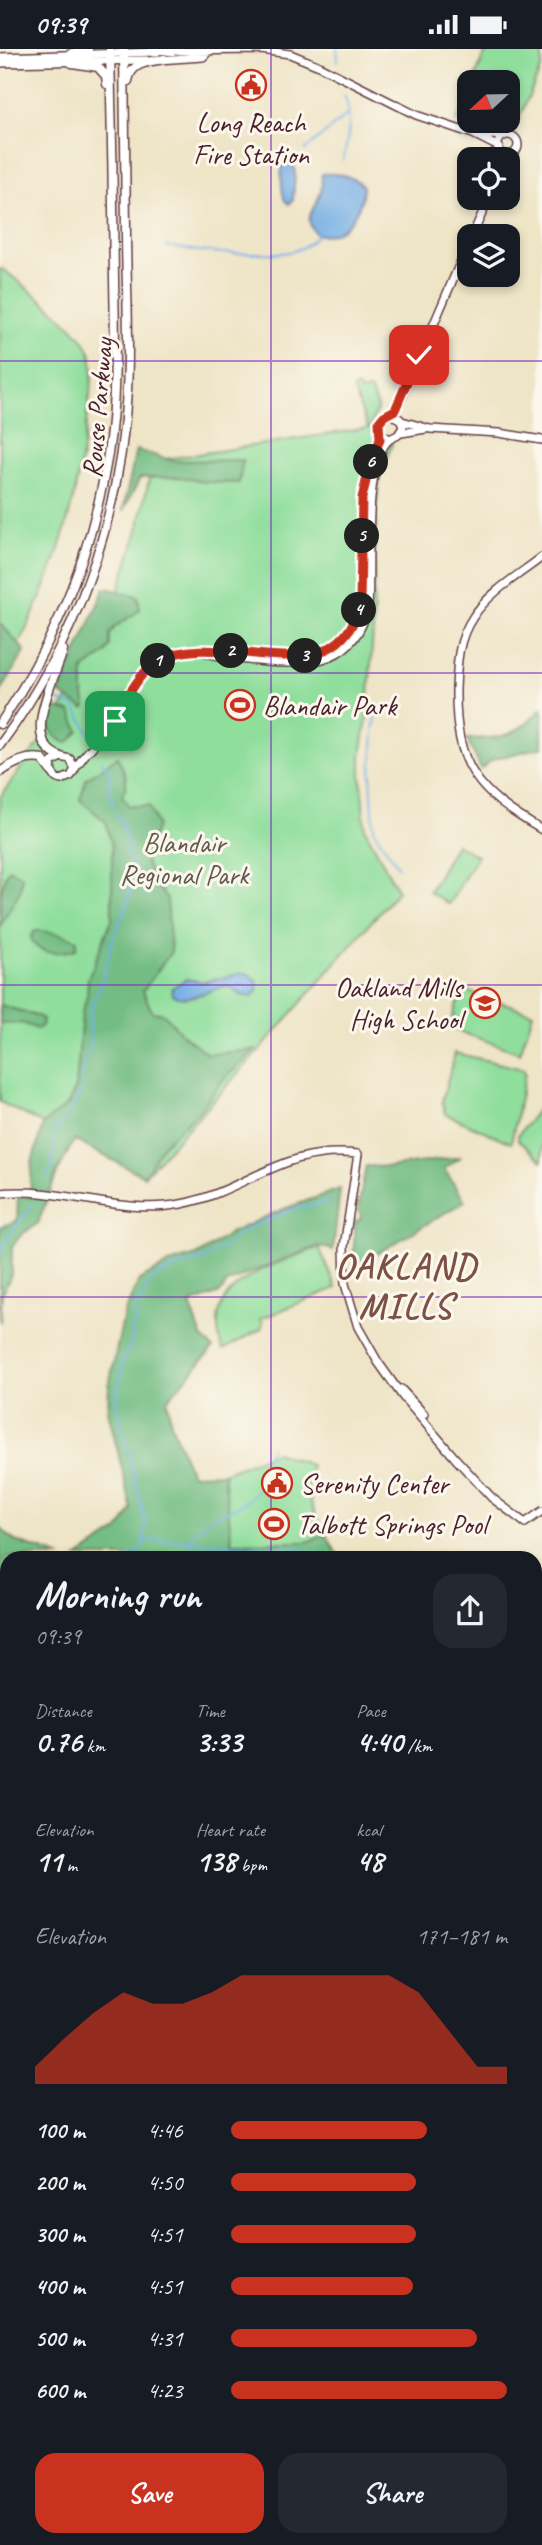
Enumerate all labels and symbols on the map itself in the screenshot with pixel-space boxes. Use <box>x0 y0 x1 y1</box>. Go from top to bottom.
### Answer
public building icon: Long Reach Fire Station <box>234 68 268 102</box>
north arrow <box>457 70 520 133</box>
place label: Long Reach Fire Station <box>193 105 310 172</box>
pin <box>389 325 449 385</box>
street label: Rouse Parkway <box>74 334 121 479</box>
pin: 6 <box>354 445 388 479</box>
pin: 5 <box>344 519 380 553</box>
pin: 4 <box>342 593 376 627</box>
pin: 2 <box>214 633 248 669</box>
pin: 3 <box>288 639 322 673</box>
pin: 1 <box>140 643 176 679</box>
sports icon: Blandair Park <box>223 688 257 722</box>
place label: Blandair Park <box>263 688 398 723</box>
pin <box>85 691 145 751</box>
park label: Blandair Regional Park <box>120 825 250 892</box>
place label: Oakland Mills High School <box>335 970 467 1037</box>
school or university icon: Oakland Mills High School <box>468 986 502 1020</box>
district label: OAKLAND MILLS <box>335 1244 478 1329</box>
public building icon: Serenity Center <box>260 1466 294 1500</box>
place label: Serenity Center <box>300 1466 451 1501</box>
sports icon: Talbott Springs Pool <box>257 1507 291 1541</box>
place label: Talbott Springs Pool <box>297 1507 492 1542</box>

